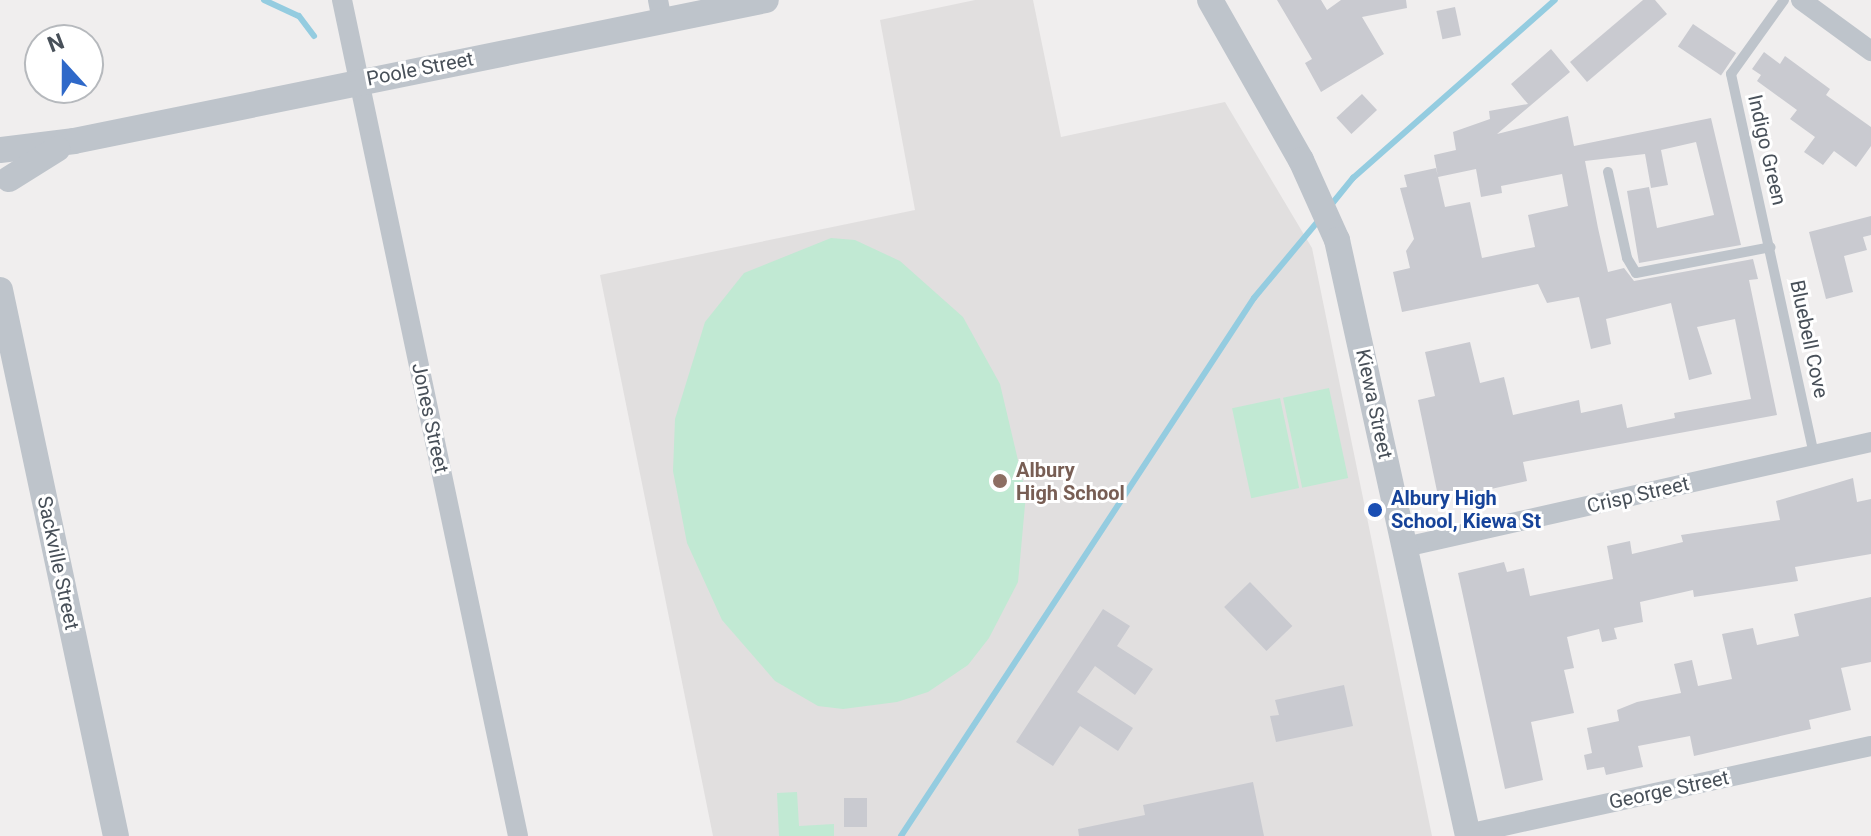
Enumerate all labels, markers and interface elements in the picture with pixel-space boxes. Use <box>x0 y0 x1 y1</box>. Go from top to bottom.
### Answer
north arrow <box>24 24 104 104</box>
text: N <box>44 29 68 57</box>
street label: Poole Street <box>364 47 476 91</box>
street label: Indigo Green <box>1743 92 1791 208</box>
street label: Bluebell Cove <box>1785 278 1833 400</box>
street label: Kiewa Street <box>1351 347 1397 461</box>
street label: Jones Street <box>407 361 453 475</box>
place label: Albury High School <box>1016 458 1125 505</box>
marker: Albury High School <box>991 472 1009 490</box>
street label: Crisp Street <box>1585 472 1691 518</box>
place label: Albury High School, Kiewa St <box>1391 486 1541 533</box>
street label: Sackville Street <box>32 494 84 632</box>
marker: Albury High School, Kiewa St <box>1366 501 1384 519</box>
street label: George Street <box>1607 766 1731 814</box>

